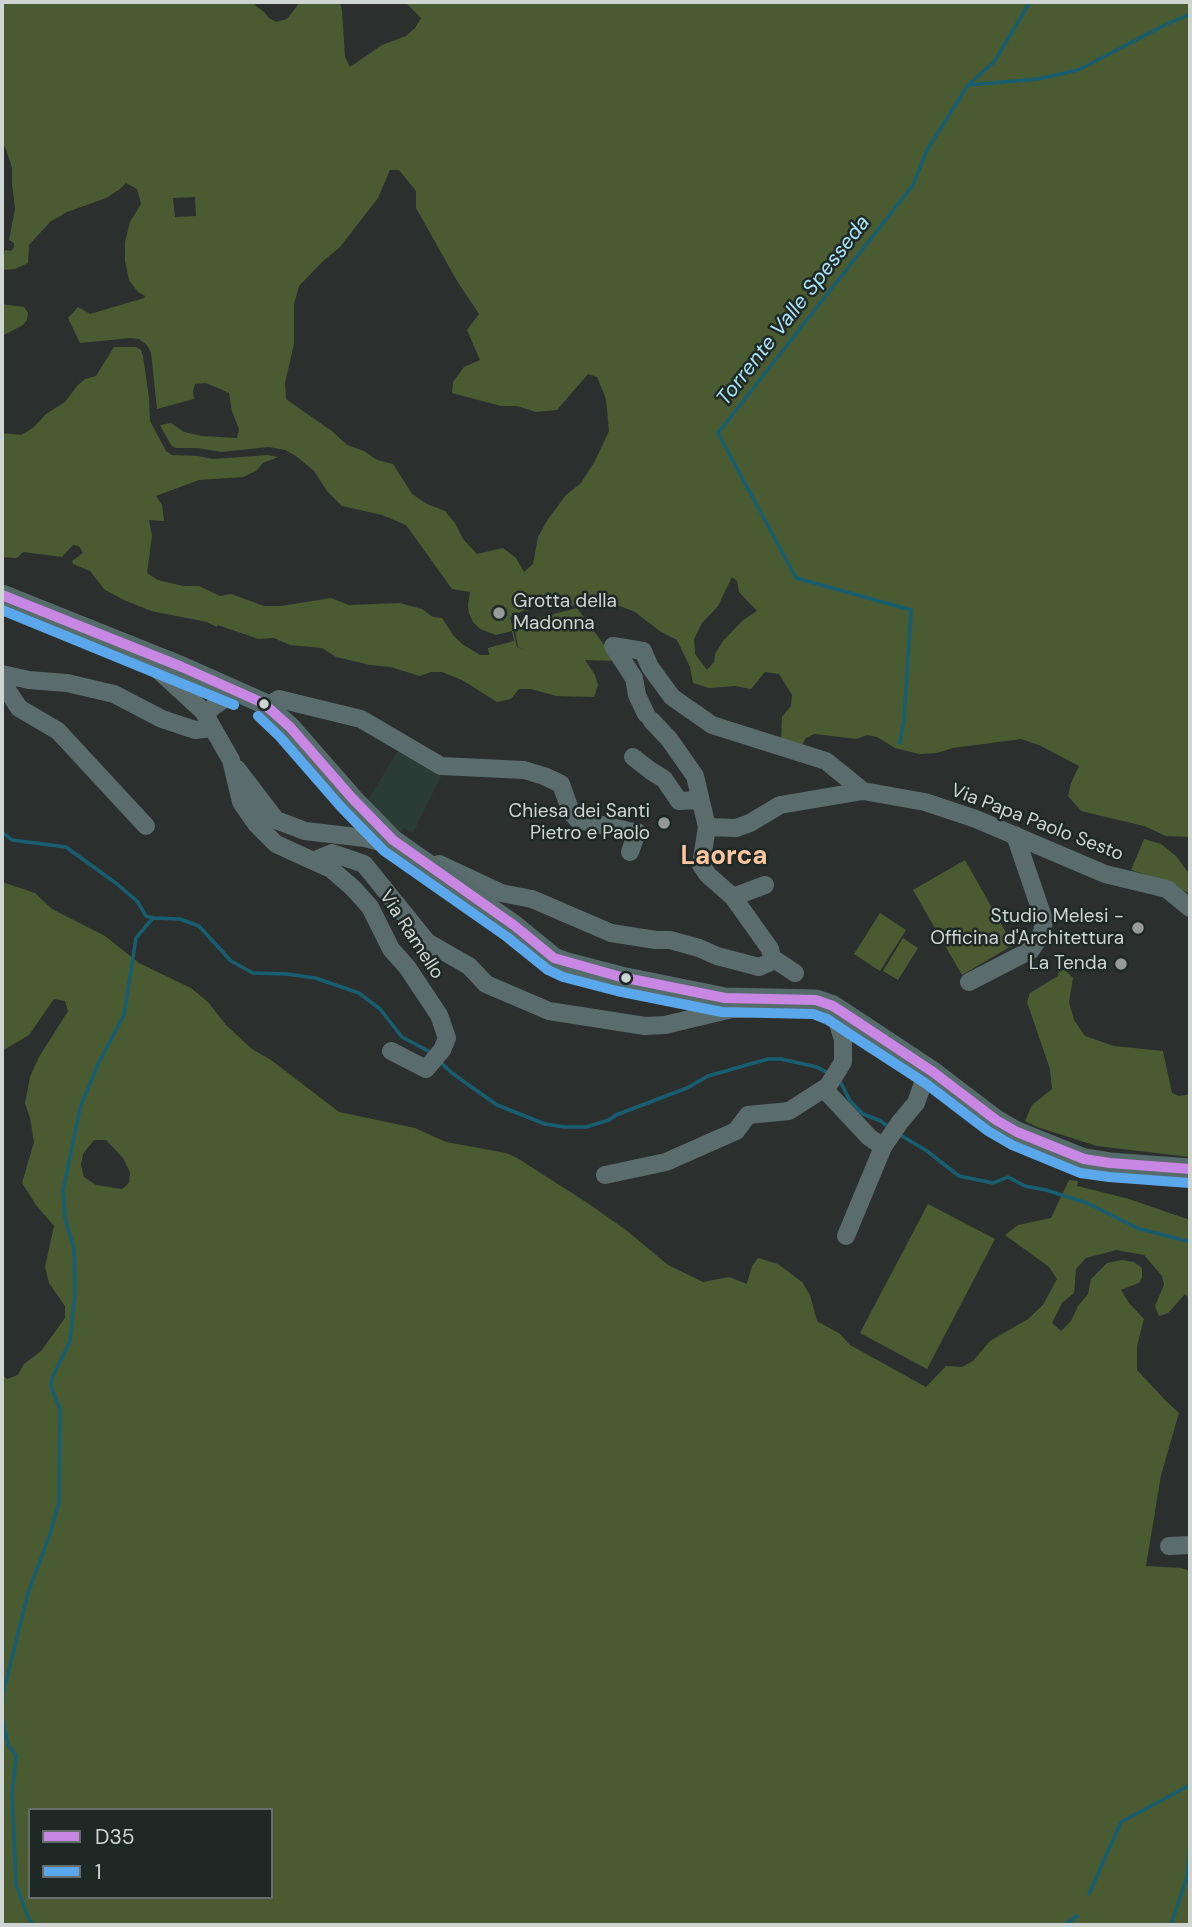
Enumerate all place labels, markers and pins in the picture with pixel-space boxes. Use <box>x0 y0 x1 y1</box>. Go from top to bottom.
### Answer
place label: Grotta della Madonna <box>513 591 617 635</box>
marker: Grotta della Madonna <box>491 605 507 621</box>
unlabelled marker <box>257 697 271 711</box>
place label: Chiesa dei Santi Pietro e Paolo <box>509 801 650 845</box>
marker: Chiesa dei Santi Pietro e Paolo <box>656 815 672 831</box>
place label: Studio Melesi - Officina d'Architettura <box>930 906 1124 950</box>
marker: Studio Melesi - Officina d'Architettura <box>1130 920 1146 936</box>
place label: La Tenda <box>1029 953 1107 975</box>
marker: La Tenda <box>1113 956 1129 972</box>
unlabelled marker <box>619 971 633 985</box>

